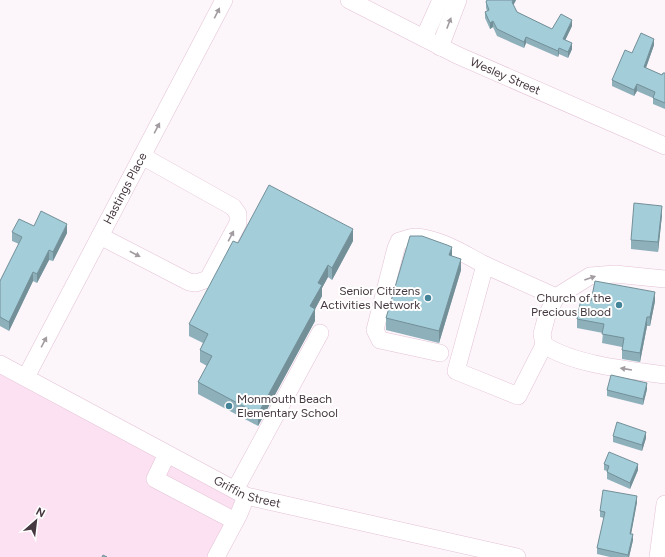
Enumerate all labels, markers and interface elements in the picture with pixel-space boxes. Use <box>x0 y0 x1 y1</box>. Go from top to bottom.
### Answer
one-way arrow <box>214 8 221 19</box>
one-way arrow <box>446 17 452 29</box>
street label: Wesley Street <box>468 55 543 98</box>
one-way arrow <box>153 122 160 134</box>
street label: Hastings Place <box>100 150 150 227</box>
one-way arrow <box>228 230 234 242</box>
one-way arrow <box>129 250 140 257</box>
one-way arrow <box>585 275 597 281</box>
place label: Senior Citizens Activities Network <box>320 284 420 312</box>
place label: Church of the Precious Blood <box>531 291 611 319</box>
marker: Senior Citizens Activities Network <box>423 293 433 303</box>
marker: Church of the Precious Blood <box>614 300 624 310</box>
one-way arrow <box>41 337 47 348</box>
one-way arrow <box>620 366 633 372</box>
place label: Monmouth Beach Elementary School <box>237 392 338 420</box>
marker: Monmouth Beach Elementary School <box>224 401 234 411</box>
street label: Griffin Street <box>211 473 282 511</box>
north arrow <box>16 501 56 541</box>
text: N <box>34 505 47 520</box>

